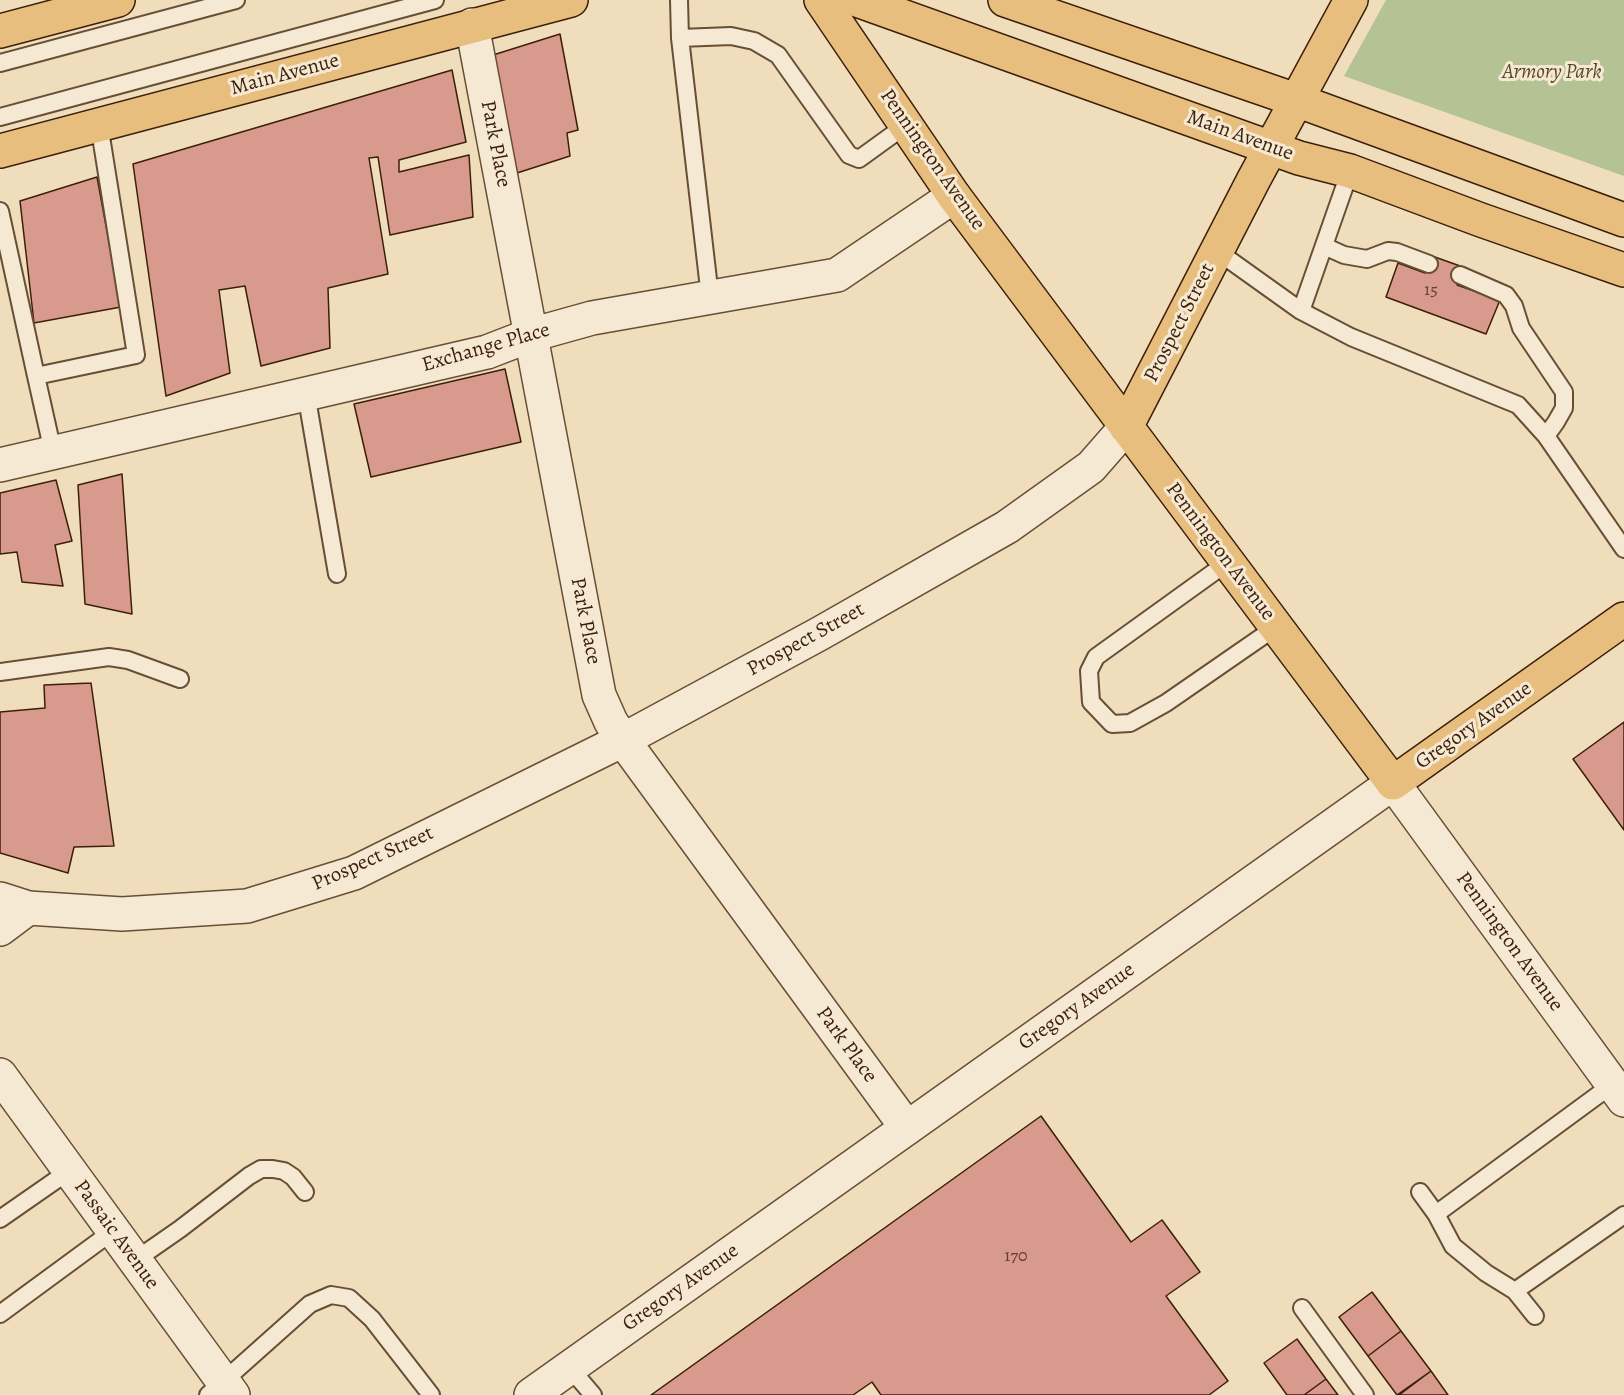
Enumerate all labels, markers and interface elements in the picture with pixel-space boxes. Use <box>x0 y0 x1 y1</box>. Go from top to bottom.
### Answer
street label: Main Avenue <box>228 48 342 102</box>
park label: Armory Park <box>1502 60 1602 86</box>
street label: Pennington Avenue <box>874 85 990 235</box>
street label: Park Place <box>474 98 516 190</box>
street label: Main Avenue <box>1183 105 1297 167</box>
street label: Prospect Street <box>1139 259 1221 387</box>
house number: 15 <box>1424 280 1438 302</box>
street label: Exchange Place <box>419 318 553 378</box>
street label: Pennington Avenue <box>1160 478 1280 626</box>
street label: Park Place <box>564 575 606 667</box>
street label: Prospect Street <box>743 597 869 683</box>
street label: Gregory Avenue <box>1411 677 1537 775</box>
street label: Prospect Street <box>308 821 438 897</box>
street label: Pennington Avenue <box>1450 867 1568 1017</box>
street label: Gregory Avenue <box>1014 958 1140 1056</box>
street label: Park Place <box>810 1002 882 1088</box>
street label: Passaic Avenue <box>68 1175 164 1295</box>
street label: Gregory Avenue <box>618 1239 744 1337</box>
house number: 170 <box>1004 1246 1028 1268</box>

